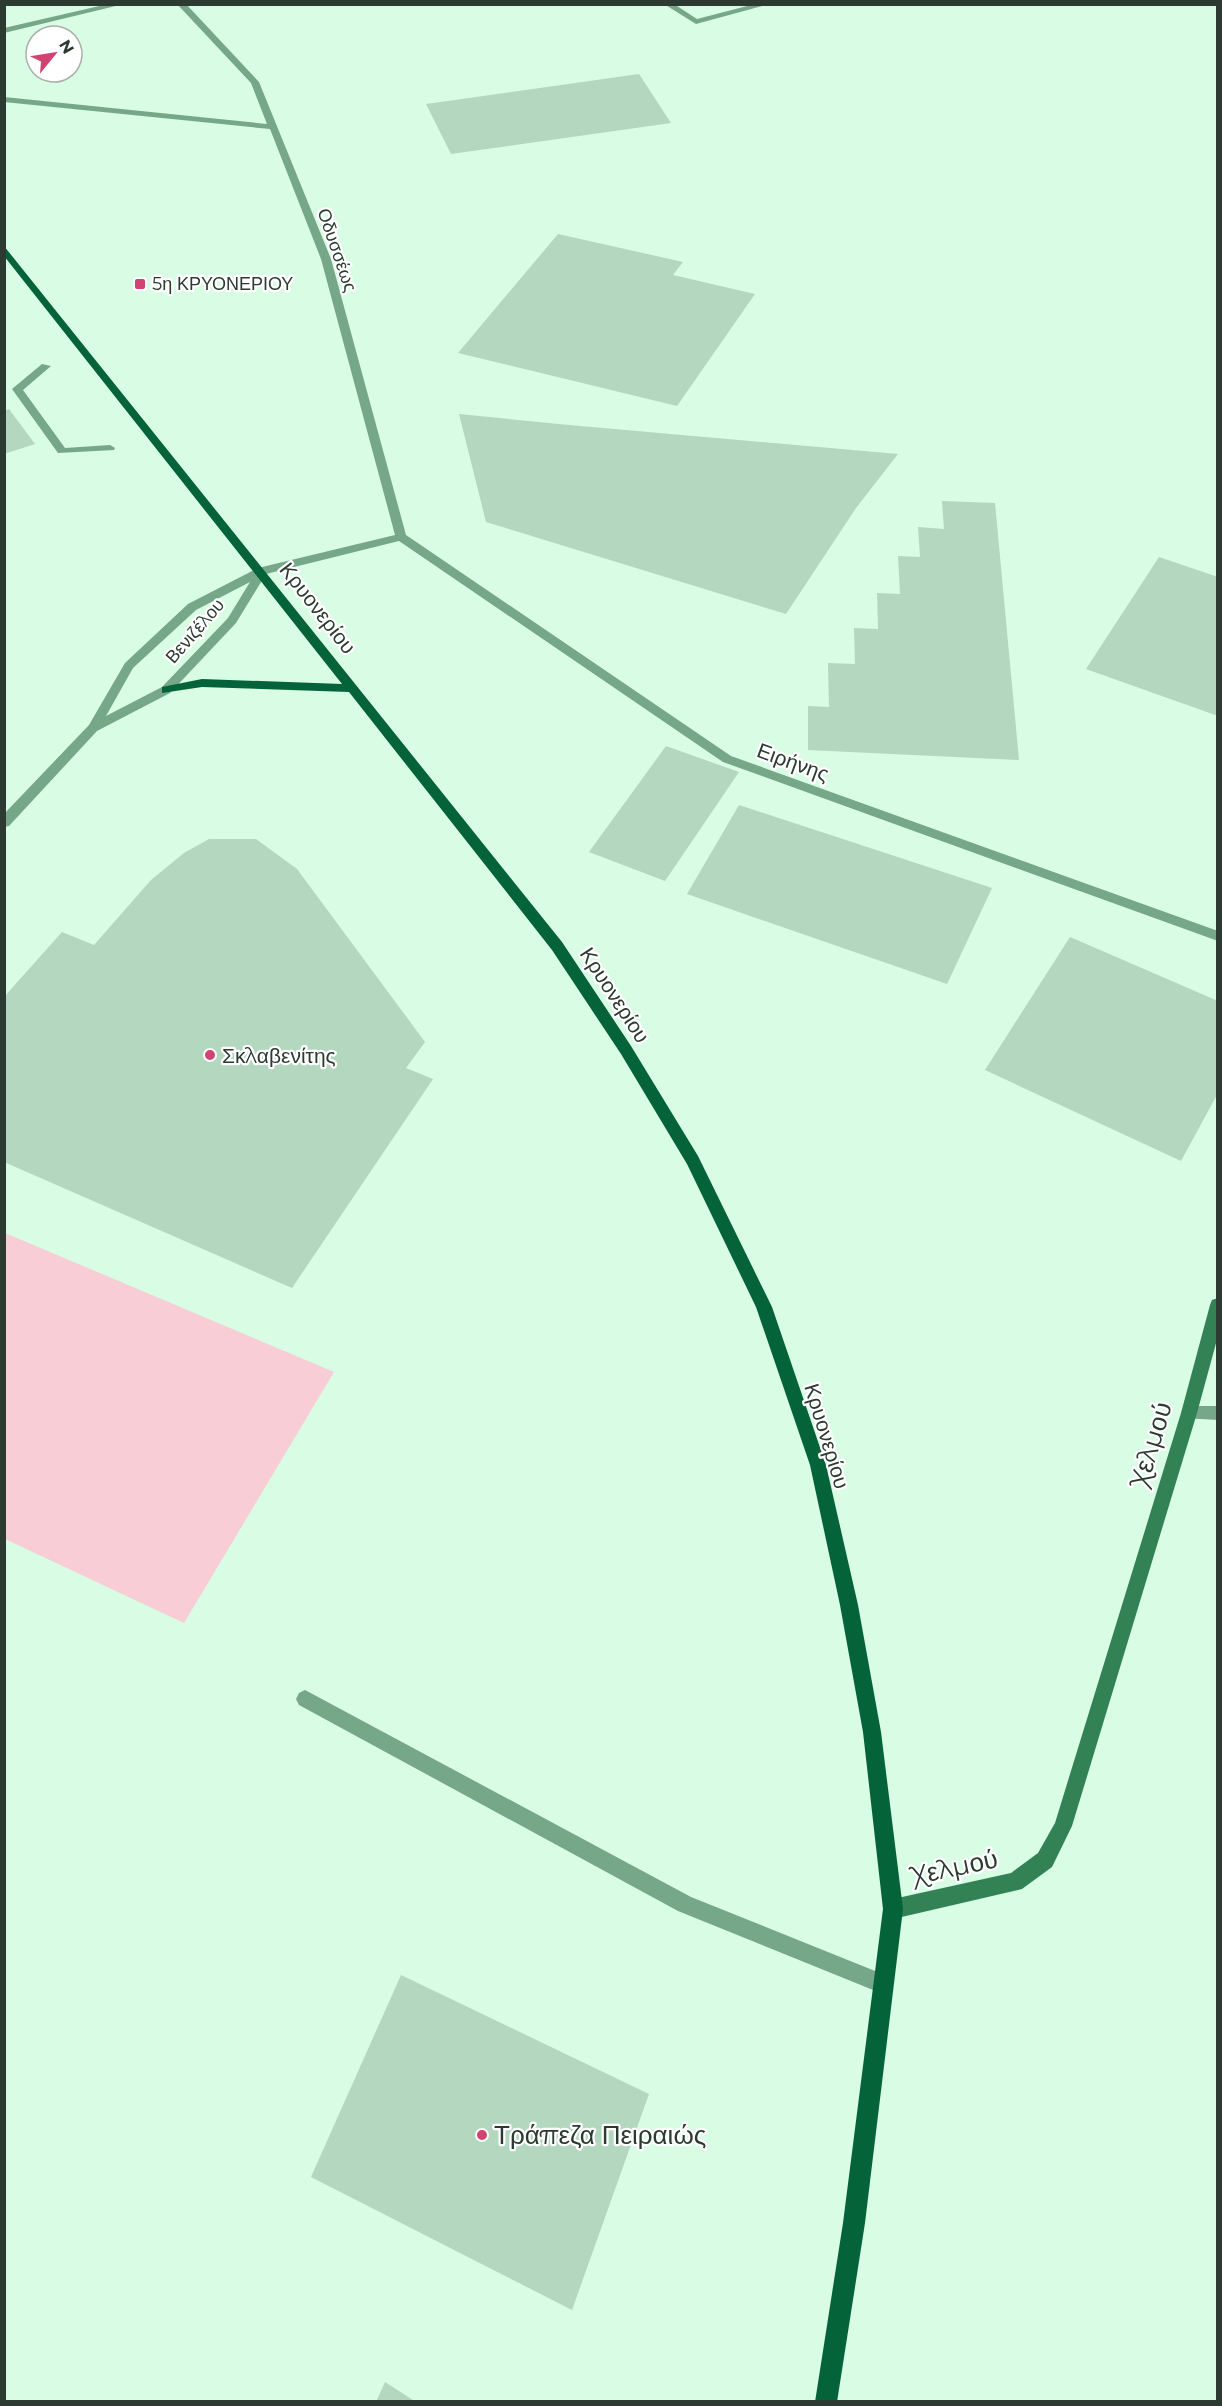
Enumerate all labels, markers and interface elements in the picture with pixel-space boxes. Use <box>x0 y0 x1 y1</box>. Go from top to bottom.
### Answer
north arrow <box>24 24 84 84</box>
text: N <box>55 36 78 57</box>
street label: Οδυσσέως <box>312 205 362 295</box>
place label: 5η ΚΡΥΟΝΕΡΙΟΥ <box>152 273 293 295</box>
marker: 5η ΚΡΥΟΝΕΡΙΟΥ <box>133 277 147 291</box>
street label: Κρυονερίου <box>275 557 361 659</box>
street label: Βενιζέλου <box>161 594 229 668</box>
street label: Ειρήνης <box>754 737 832 787</box>
street label: Κρυονερίου <box>575 943 655 1047</box>
place label: Σκλαβενίτης <box>222 1043 336 1068</box>
marker: Σκλαβενίτης <box>203 1048 217 1062</box>
street label: Κρυονερίου <box>799 1380 855 1492</box>
street label: Χελμού <box>1122 1398 1179 1493</box>
street label: Χελμού <box>906 1842 1001 1892</box>
place label: Τράπεζα Πειραιώς <box>494 2119 706 2151</box>
marker: Τράπεζα Πειραιώς <box>475 2128 489 2142</box>

